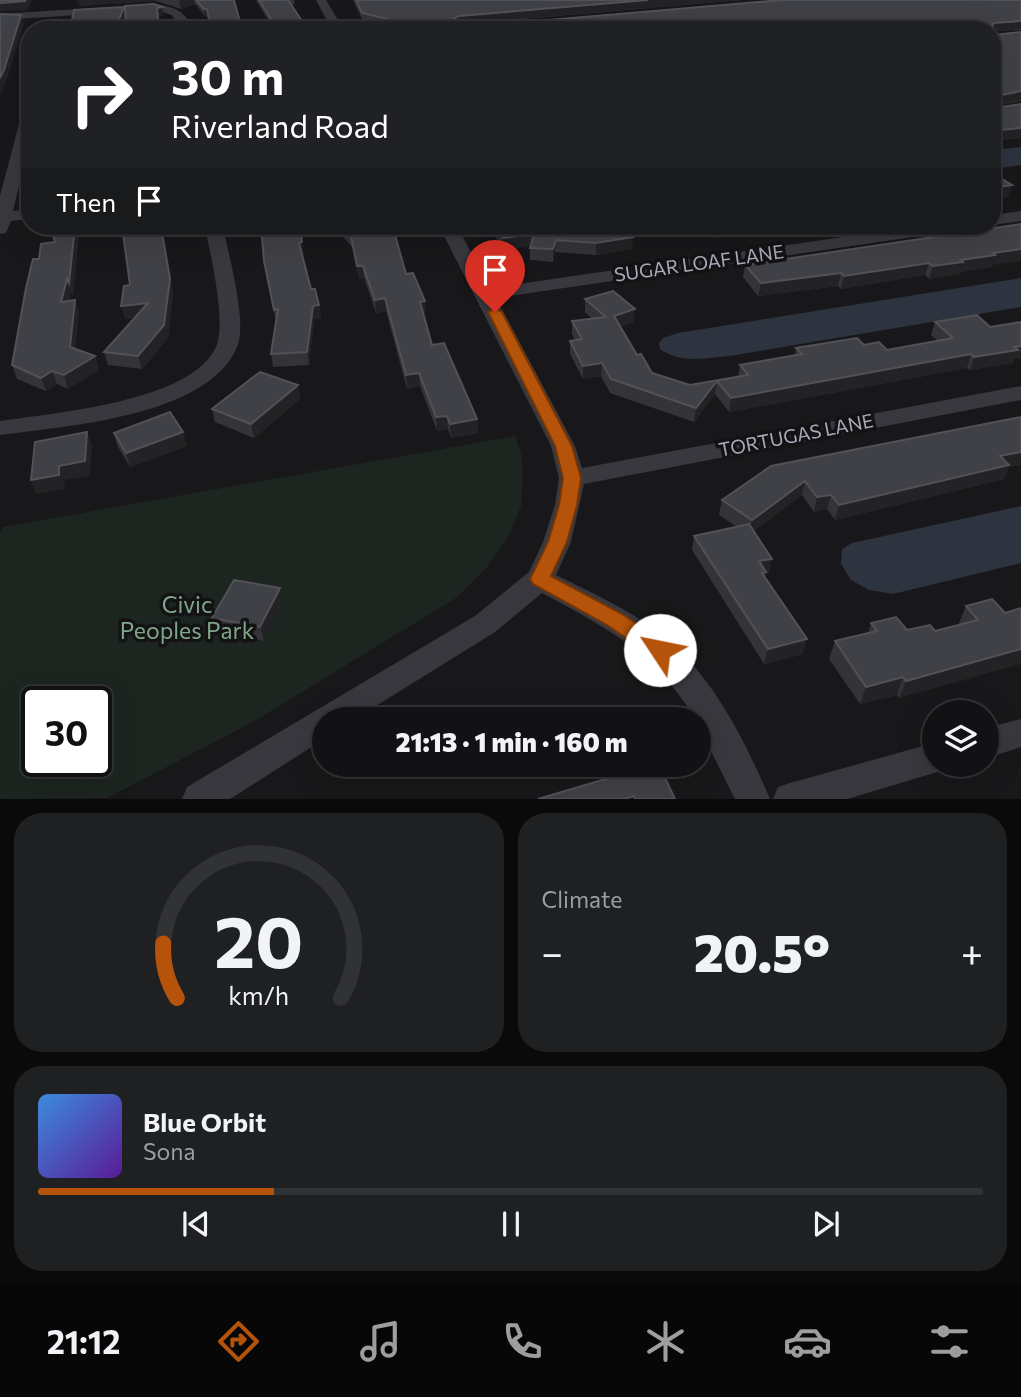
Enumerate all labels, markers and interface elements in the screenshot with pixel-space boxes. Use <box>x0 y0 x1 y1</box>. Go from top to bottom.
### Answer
text: 30 m <box>171 45 284 105</box>
icon: right <box>56 49 147 140</box>
text: Riverland Road <box>171 105 389 145</box>
icon: arrive <box>130 182 168 220</box>
text: Then <box>56 186 116 217</box>
street label: SUGAR LOAF LANE <box>613 239 785 286</box>
pin <box>465 240 525 312</box>
icon: arrive <box>476 251 514 289</box>
street label: TORTUGAS LANE <box>717 408 875 461</box>
park label: Civic Peoples Park <box>120 590 255 644</box>
position arrow <box>623 613 697 687</box>
speed limit sign: 30 <box>21 686 112 777</box>
map controls <box>922 700 999 777</box>
button: layers <box>922 700 999 777</box>
text: 21:13 · 1 min · 160 m <box>395 726 628 757</box>
text: Climate <box>542 885 623 913</box>
text: 20 <box>214 895 303 984</box>
text: 20.5° <box>694 919 830 983</box>
text: − <box>542 928 563 975</box>
text: + <box>961 928 983 975</box>
text: km/h <box>228 980 289 1010</box>
text: Blue Orbit <box>143 1106 266 1137</box>
text: Sona <box>143 1137 195 1165</box>
icon: previous <box>177 1205 215 1243</box>
icon: pause <box>492 1205 530 1243</box>
icon: next <box>807 1205 845 1243</box>
icon: directions <box>214 1317 263 1366</box>
icon: music <box>356 1317 405 1366</box>
icon: phone <box>498 1317 547 1366</box>
icon: climate <box>641 1317 690 1366</box>
icon: car <box>783 1317 832 1366</box>
icon: filters <box>925 1317 974 1366</box>
text: 21:12 <box>47 1321 120 1361</box>

